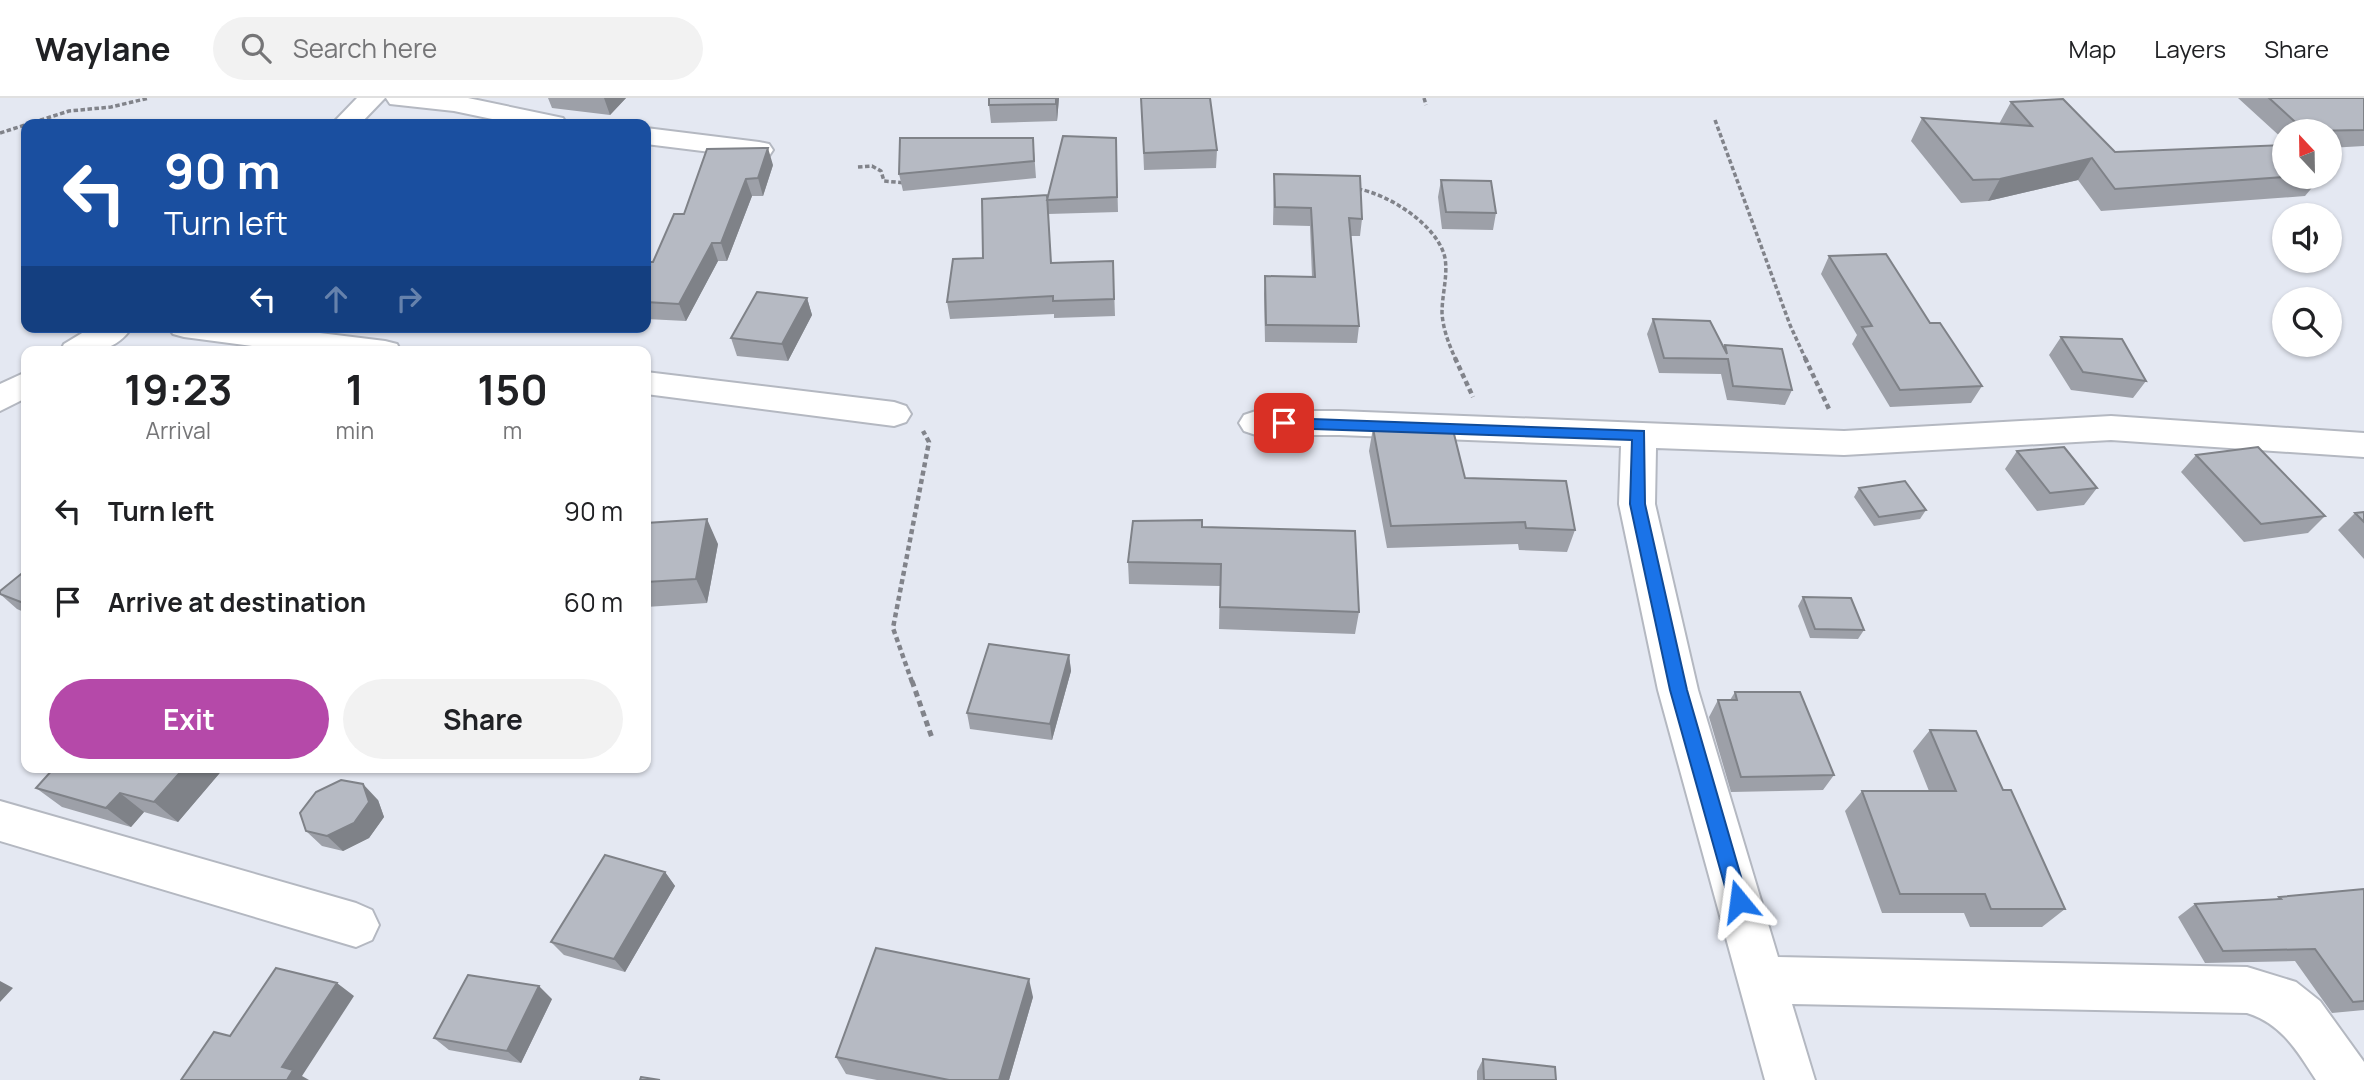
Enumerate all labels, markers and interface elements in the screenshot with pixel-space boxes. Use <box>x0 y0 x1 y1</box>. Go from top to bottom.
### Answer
search box <box>213 17 703 80</box>
text: Waylane <box>35 26 171 71</box>
icon: search <box>237 29 275 67</box>
text: Search here <box>293 30 437 66</box>
text: Map <box>2069 32 2116 65</box>
text: Layers <box>2154 32 2226 65</box>
text: Share <box>2264 32 2329 65</box>
north arrow <box>2272 119 2342 189</box>
map controls <box>2272 119 2342 357</box>
text: 90 m <box>164 137 281 204</box>
icon: left <box>49 147 140 238</box>
text: Turn left <box>164 201 288 245</box>
button: sound <box>2272 203 2342 273</box>
icon: left <box>244 280 282 318</box>
icon: ahead <box>317 280 355 318</box>
icon: right <box>390 280 428 318</box>
button: search <box>2272 287 2342 357</box>
text: 19:23 <box>124 360 232 418</box>
text: 1 <box>346 360 364 418</box>
text: 150 <box>477 360 548 418</box>
pin <box>1254 393 1314 453</box>
icon: arrive <box>1265 404 1303 442</box>
text: Arrival <box>145 414 211 446</box>
text: min <box>336 414 374 446</box>
text: m <box>503 414 522 446</box>
icon: left <box>49 492 87 530</box>
text: Turn left <box>108 493 215 529</box>
text: 90 m <box>564 493 623 529</box>
icon: arrive <box>49 583 87 621</box>
text: Arrive at destination <box>108 584 366 620</box>
text: 60 m <box>564 584 623 620</box>
button: Exit <box>49 679 329 759</box>
button: Share <box>343 679 623 759</box>
position arrow <box>1702 864 1776 938</box>

